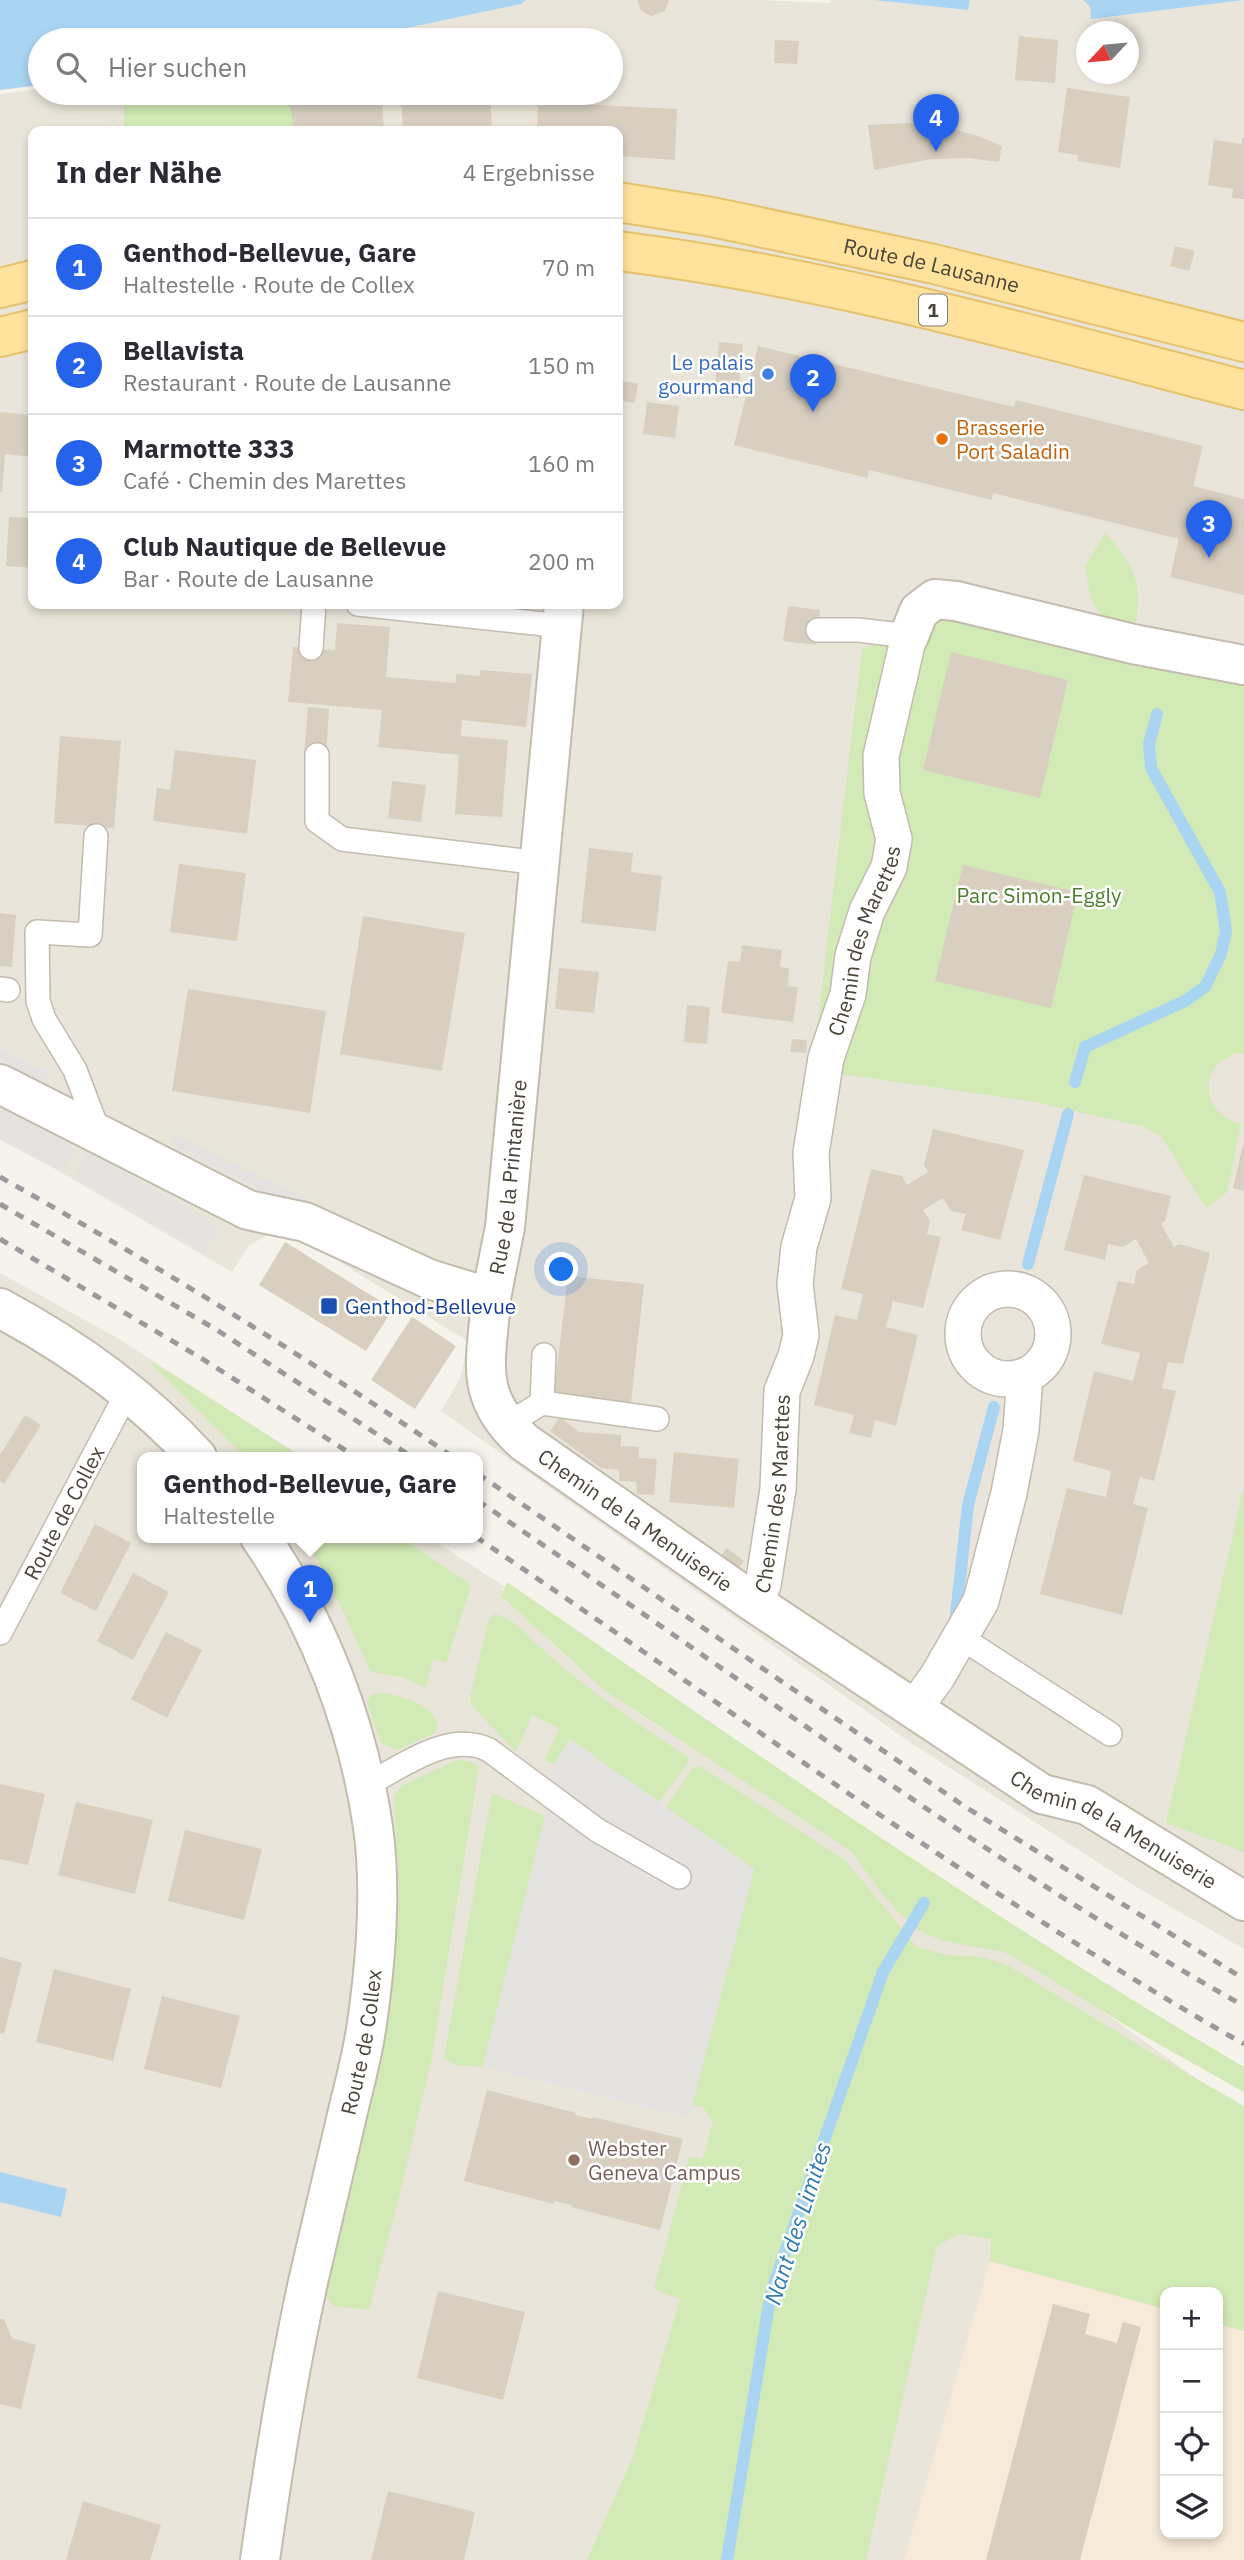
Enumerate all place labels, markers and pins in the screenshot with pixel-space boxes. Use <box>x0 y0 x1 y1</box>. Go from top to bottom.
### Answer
pin: 4 <box>913 94 959 152</box>
place label: Le palais gourmand <box>658 348 754 400</box>
pin: 2 <box>790 354 836 412</box>
marker: Le palais gourmand <box>760 366 776 382</box>
place label: Brasserie Port Saladin <box>956 413 1070 465</box>
marker: Brasserie Port Saladin <box>934 431 950 447</box>
pin: 3 <box>1186 500 1232 558</box>
place label: Genthod-Bellevue <box>345 1292 516 1320</box>
marker: Genthod-Bellevue <box>319 1296 339 1316</box>
pin: 1 <box>287 1565 333 1623</box>
place label: Webster Geneva Campus <box>588 2134 741 2186</box>
marker: Webster Geneva Campus <box>566 2152 582 2168</box>

